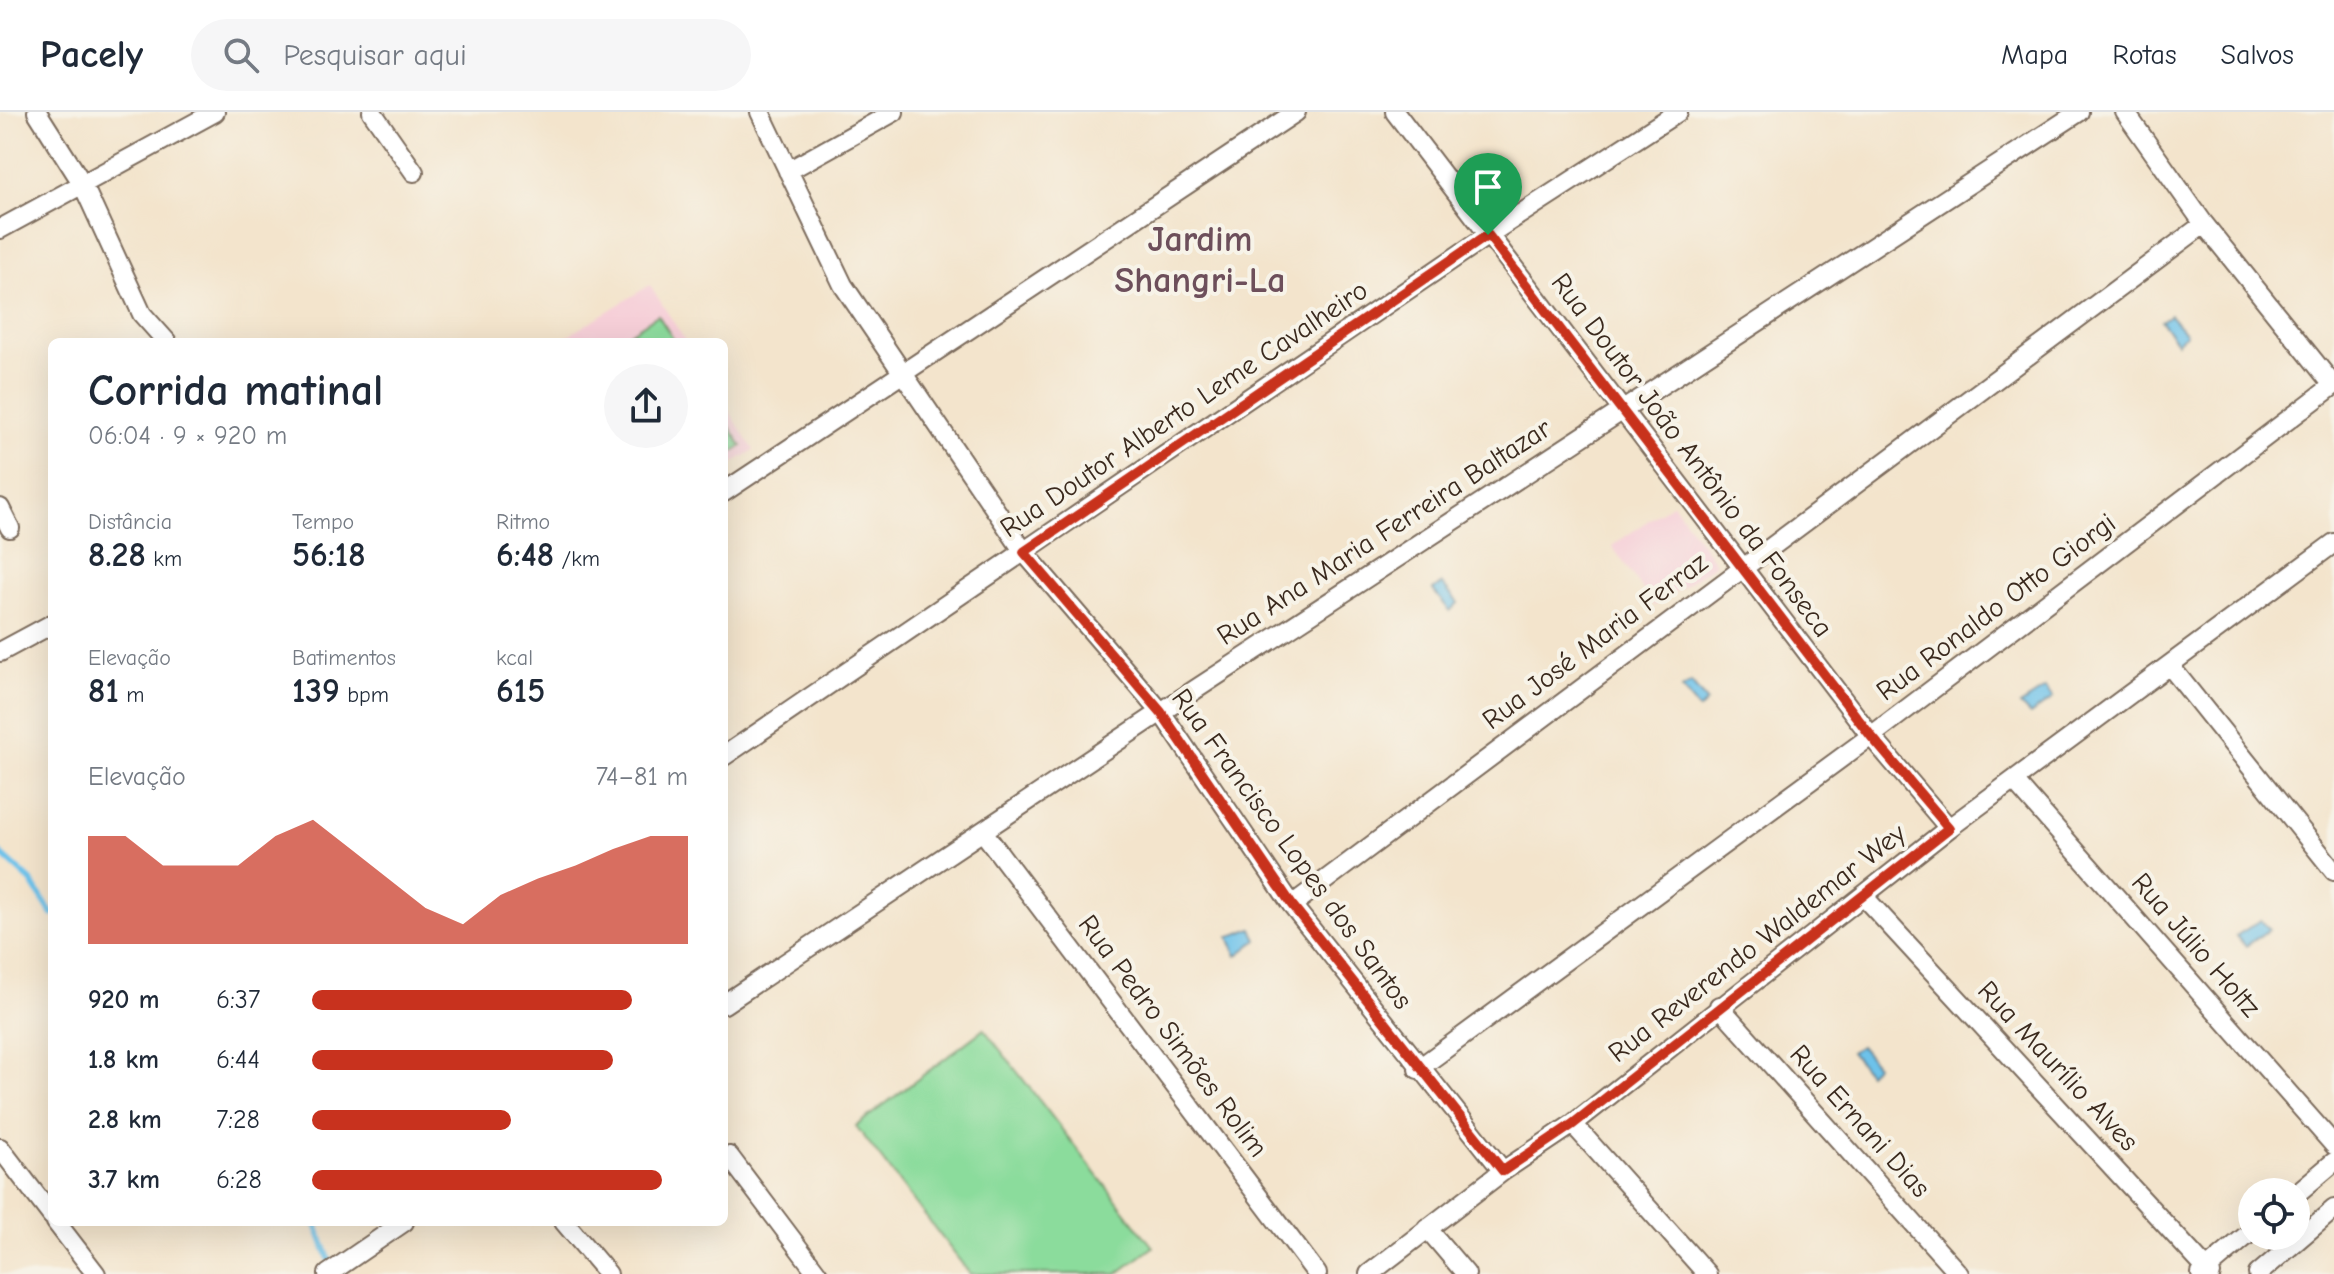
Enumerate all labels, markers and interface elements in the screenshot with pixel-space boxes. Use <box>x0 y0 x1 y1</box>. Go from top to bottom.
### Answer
search box <box>191 19 751 91</box>
text: Pacely <box>40 33 143 77</box>
icon: search <box>219 33 263 77</box>
text: Pesquisar aqui <box>283 38 467 73</box>
text: Mapa <box>2001 39 2068 71</box>
text: Rotas <box>2112 39 2177 71</box>
text: Salvos <box>2221 39 2294 71</box>
pin <box>1454 153 1522 235</box>
icon: arrive <box>1466 165 1510 209</box>
district label: Jardim Shangri-La <box>1115 219 1285 301</box>
street label: Rua Doutor João Antônio da Fonseca <box>1545 267 1839 643</box>
street label: Rua Doutor Alberto Leme Cavalheiro <box>994 274 1374 544</box>
button: share <box>604 364 688 448</box>
text: Corrida matinal <box>88 365 383 416</box>
street label: Rua Ana Maria Ferreira Baltazar <box>1211 412 1557 652</box>
text: 06:04 · 9 × 920 m <box>88 421 287 451</box>
street label: Rua Ronaldo Otto Giorgi <box>1870 507 2122 707</box>
text: Distância <box>88 509 172 535</box>
text: Tempo <box>292 509 354 535</box>
text: Ritmo <box>496 509 550 535</box>
text: 8.28 <box>88 535 146 575</box>
text: 56:18 <box>292 535 366 575</box>
text: 6:48 <box>496 535 554 575</box>
text: km <box>146 546 182 572</box>
text: /km <box>554 546 600 572</box>
street label: Rua José Maria Ferraz <box>1476 546 1714 736</box>
text: Elevação <box>88 645 171 671</box>
text: Batimentos <box>292 645 396 671</box>
text: kcal <box>496 645 533 671</box>
text: 81 <box>88 671 119 711</box>
text: 139 <box>292 671 340 711</box>
text: 615 <box>496 671 545 711</box>
text: m <box>119 682 144 708</box>
text: bpm <box>340 682 389 708</box>
street label: Rua Francisco Lopes dos Santos <box>1165 683 1419 1015</box>
text: Elevação <box>88 762 186 792</box>
text: 74–81 m <box>596 762 688 792</box>
street label: Rua Reverendo Waldemar Wey <box>1602 817 1912 1069</box>
street label: Rua Júlio Holtz <box>2125 867 2267 1023</box>
street label: Rua Pedro Simões Rolim <box>1072 909 1274 1163</box>
street label: Rua Maurílio Alves <box>1971 974 2145 1158</box>
text: 920 m <box>88 985 159 1015</box>
text: 6:37 <box>216 985 260 1015</box>
street label: Rua Ernani Dias <box>1783 1038 1937 1204</box>
text: 1.8 km <box>88 1045 159 1075</box>
text: 6:44 <box>216 1045 260 1075</box>
text: 2.8 km <box>88 1105 162 1135</box>
text: 7:28 <box>216 1105 260 1135</box>
text: 3.7 km <box>88 1165 160 1195</box>
text: 6:28 <box>216 1165 262 1195</box>
map controls <box>2238 1178 2310 1250</box>
button: locate <box>2238 1178 2310 1250</box>

